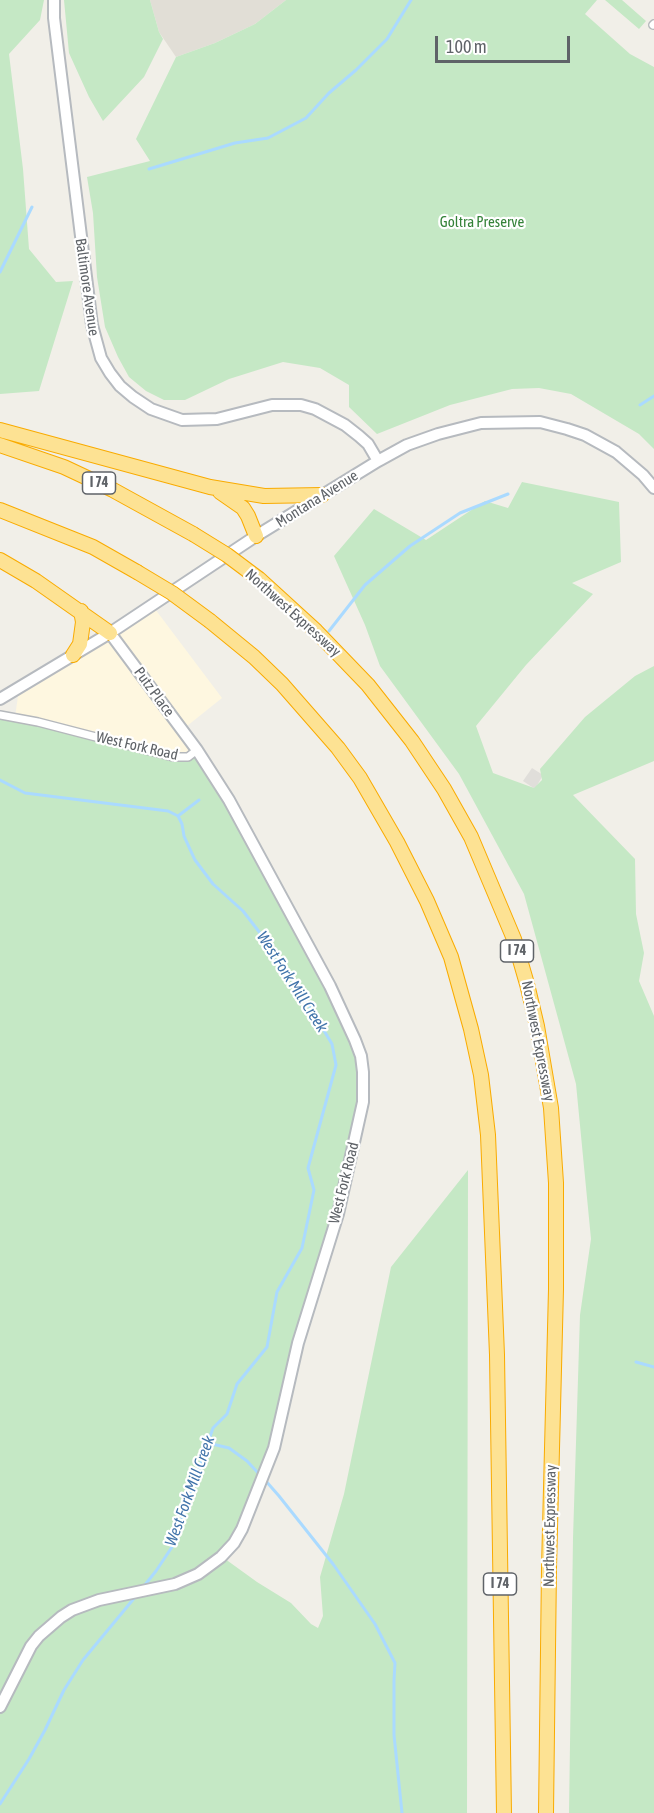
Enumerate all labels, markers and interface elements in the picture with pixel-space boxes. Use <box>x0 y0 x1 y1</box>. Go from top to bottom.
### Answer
scale bar <box>438 24 573 62</box>
text: 100 m <box>446 36 487 57</box>
park label: Goltra Preserve <box>440 213 524 231</box>
street label: Baltimore Avenue <box>71 237 103 337</box>
street label: Montana Avenue <box>273 467 361 531</box>
road number: I 74 <box>82 472 116 494</box>
street label: Northwest Expressway <box>241 565 345 661</box>
street label: Putz Place <box>130 664 178 720</box>
street label: West Fork Road <box>94 728 180 764</box>
water label: West Fork Mill Creek <box>252 928 332 1036</box>
road number: I 74 <box>500 940 534 962</box>
street label: Northwest Expressway <box>517 979 559 1103</box>
street label: West Fork Road <box>325 1140 363 1226</box>
water label: West Fork Mill Creek <box>161 1433 219 1549</box>
street label: Northwest Expressway <box>540 1465 560 1587</box>
road number: I 74 <box>484 1573 516 1595</box>

